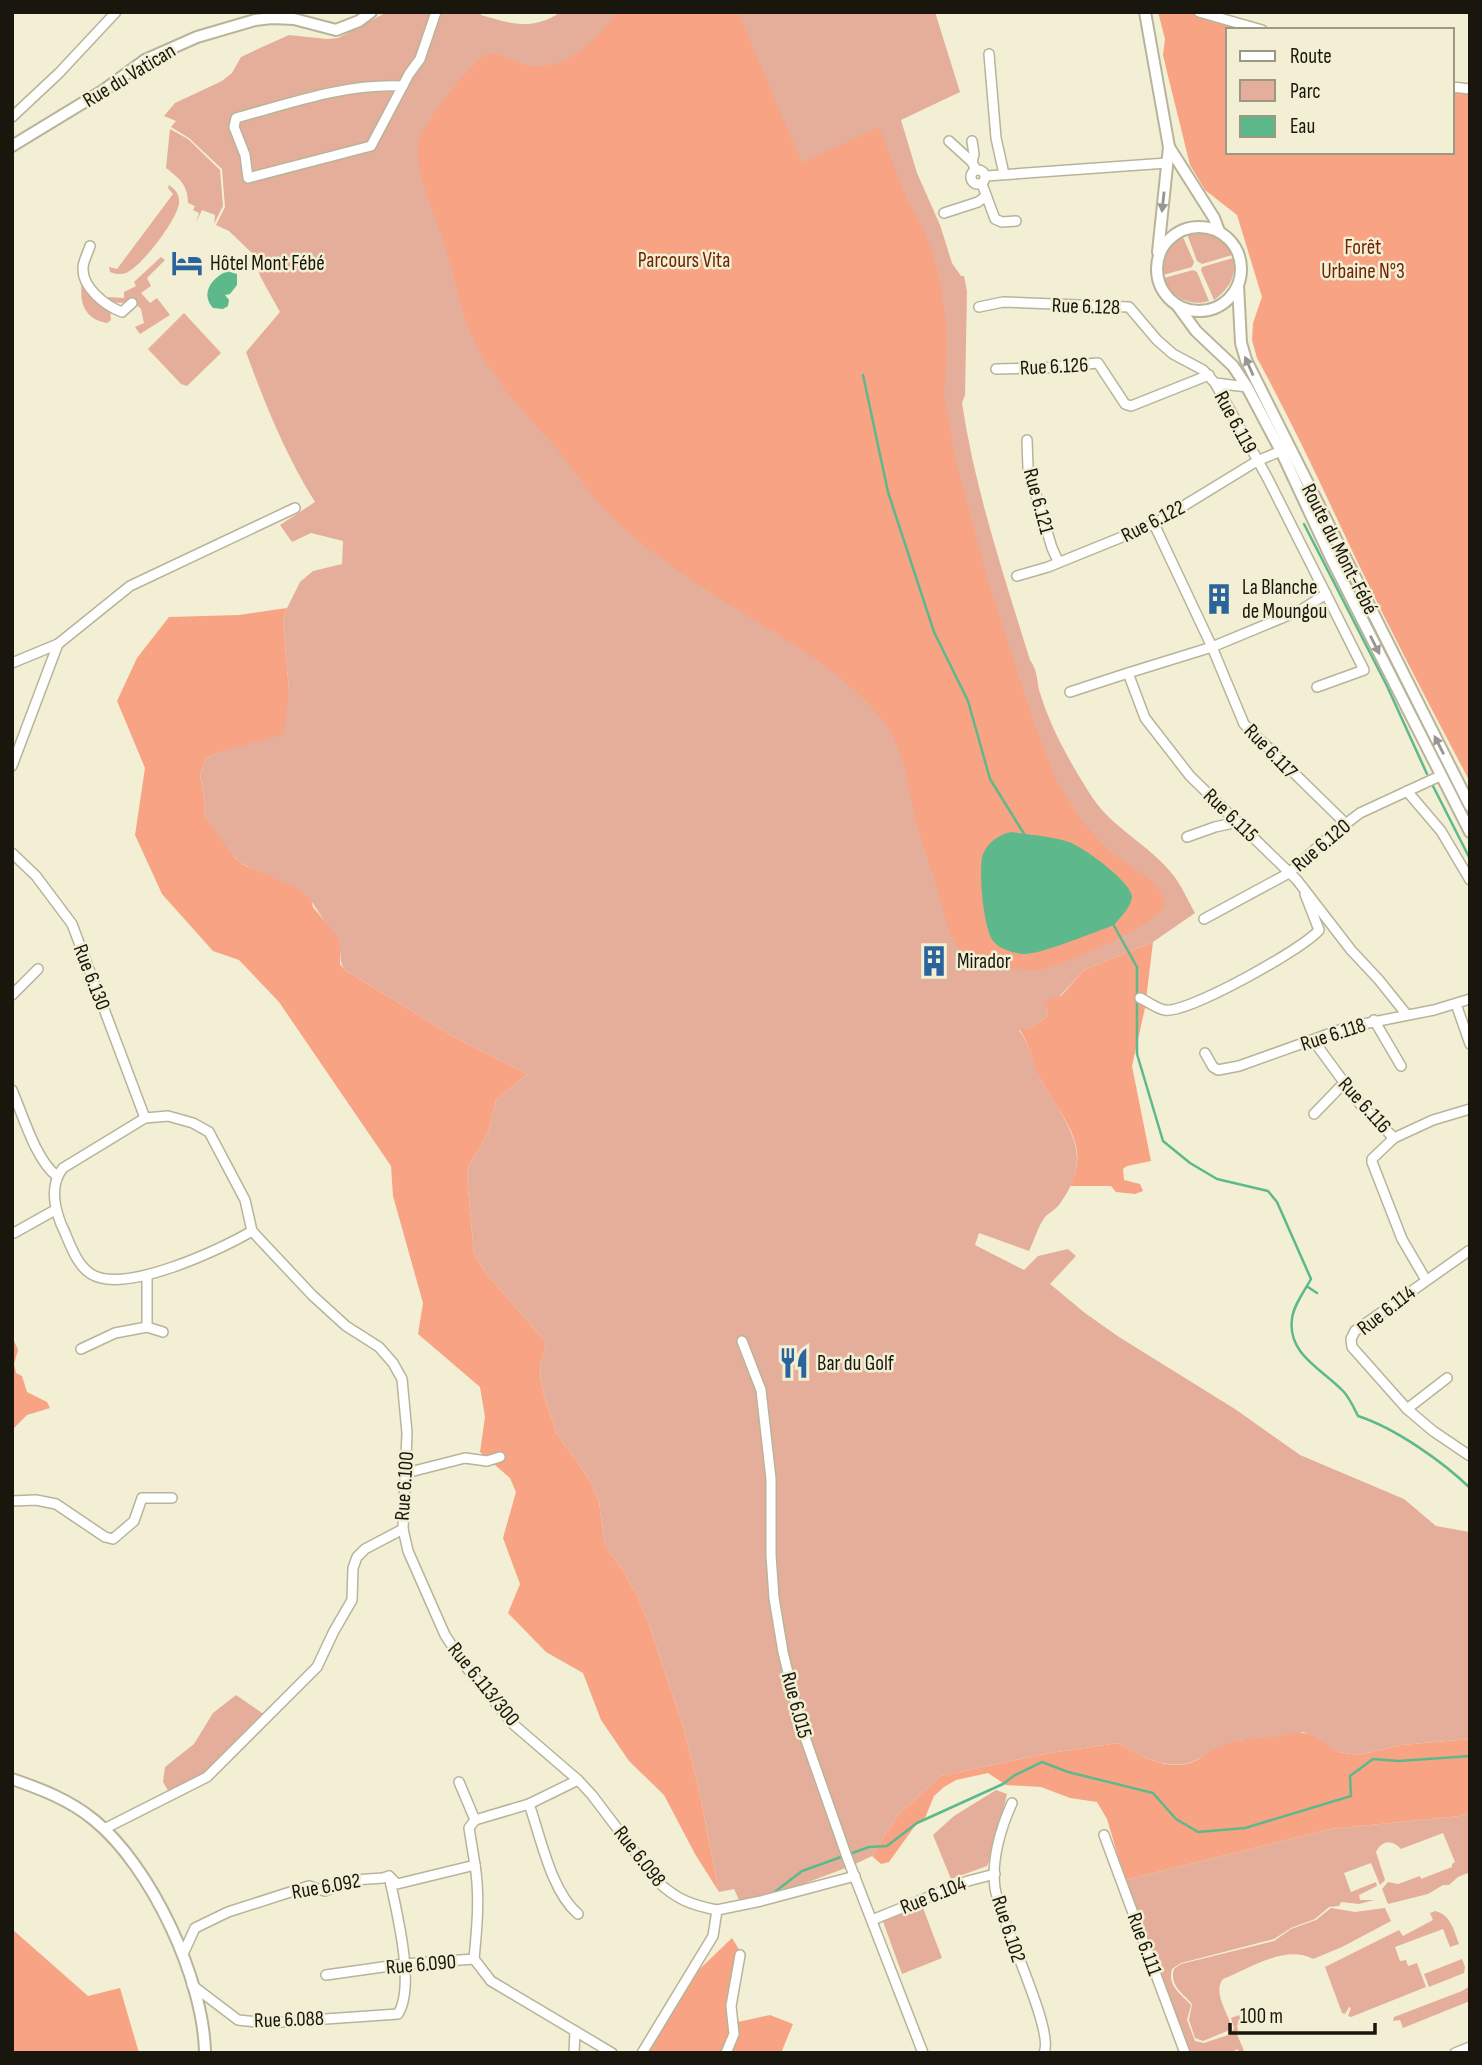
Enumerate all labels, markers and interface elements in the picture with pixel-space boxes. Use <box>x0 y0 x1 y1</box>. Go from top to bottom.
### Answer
legend <box>1226 28 1454 154</box>
street label: Rue du Vatican <box>78 38 180 113</box>
text: Route <box>1290 44 1332 69</box>
text: Parc <box>1290 79 1321 104</box>
text: Eau <box>1290 114 1315 139</box>
one-way arrow <box>1158 191 1169 213</box>
park label: Forêt Urbaine N°3 <box>1321 235 1405 284</box>
hotel icon: Hôtel Mont Fébé <box>170 246 204 280</box>
park label: Parcours Vita <box>638 248 730 273</box>
place label: Hôtel Mont Fébé <box>210 251 325 276</box>
street label: Rue 6.128 <box>1051 293 1121 320</box>
street label: Rue 6.126 <box>1019 352 1089 381</box>
one-way arrow <box>1243 356 1255 376</box>
street label: Rue 6.119 <box>1209 387 1262 458</box>
street label: Rue 6.121 <box>1018 466 1059 537</box>
street label: Route du Mont-Fébé <box>1296 480 1383 619</box>
street label: Rue 6.122 <box>1117 495 1189 548</box>
place label: La Blanche de Moungou <box>1242 575 1327 624</box>
building icon: La Blanche de Moungou <box>1202 582 1236 616</box>
one-way arrow <box>1369 635 1380 655</box>
street label: Rue 6.117 <box>1239 719 1303 784</box>
one-way arrow <box>1433 735 1444 755</box>
street label: Rue 6.115 <box>1198 783 1263 847</box>
street label: Rue 6.120 <box>1287 814 1356 877</box>
street label: Rue 6.130 <box>68 941 116 1014</box>
building icon: Mirador <box>917 944 951 978</box>
place label: Mirador <box>957 949 1011 974</box>
street label: Rue 6.118 <box>1297 1012 1369 1057</box>
street label: Rue 6.116 <box>1333 1072 1396 1139</box>
street label: Rue 6.114 <box>1352 1280 1420 1341</box>
restaurant icon: Bar du Golf <box>777 1346 811 1380</box>
place label: Bar du Golf <box>817 1351 895 1376</box>
street label: Rue 6.100 <box>390 1451 419 1521</box>
street label: Rue 6.113/300 <box>442 1637 525 1731</box>
street label: Rue 6.015 <box>776 1669 817 1741</box>
street label: Rue 6.098 <box>608 1821 671 1892</box>
street label: Rue 6.092 <box>290 1868 363 1905</box>
street label: Rue 6.104 <box>897 1871 970 1920</box>
street label: Rue 6.102 <box>986 1893 1031 1966</box>
street label: Rue 6.111 <box>1122 1909 1168 1980</box>
street label: Rue 6.090 <box>385 1949 457 1980</box>
scale bar <box>1230 1992 1375 2036</box>
text: 100 m <box>1240 2004 1283 2029</box>
street label: Rue 6.088 <box>254 2006 324 2033</box>

